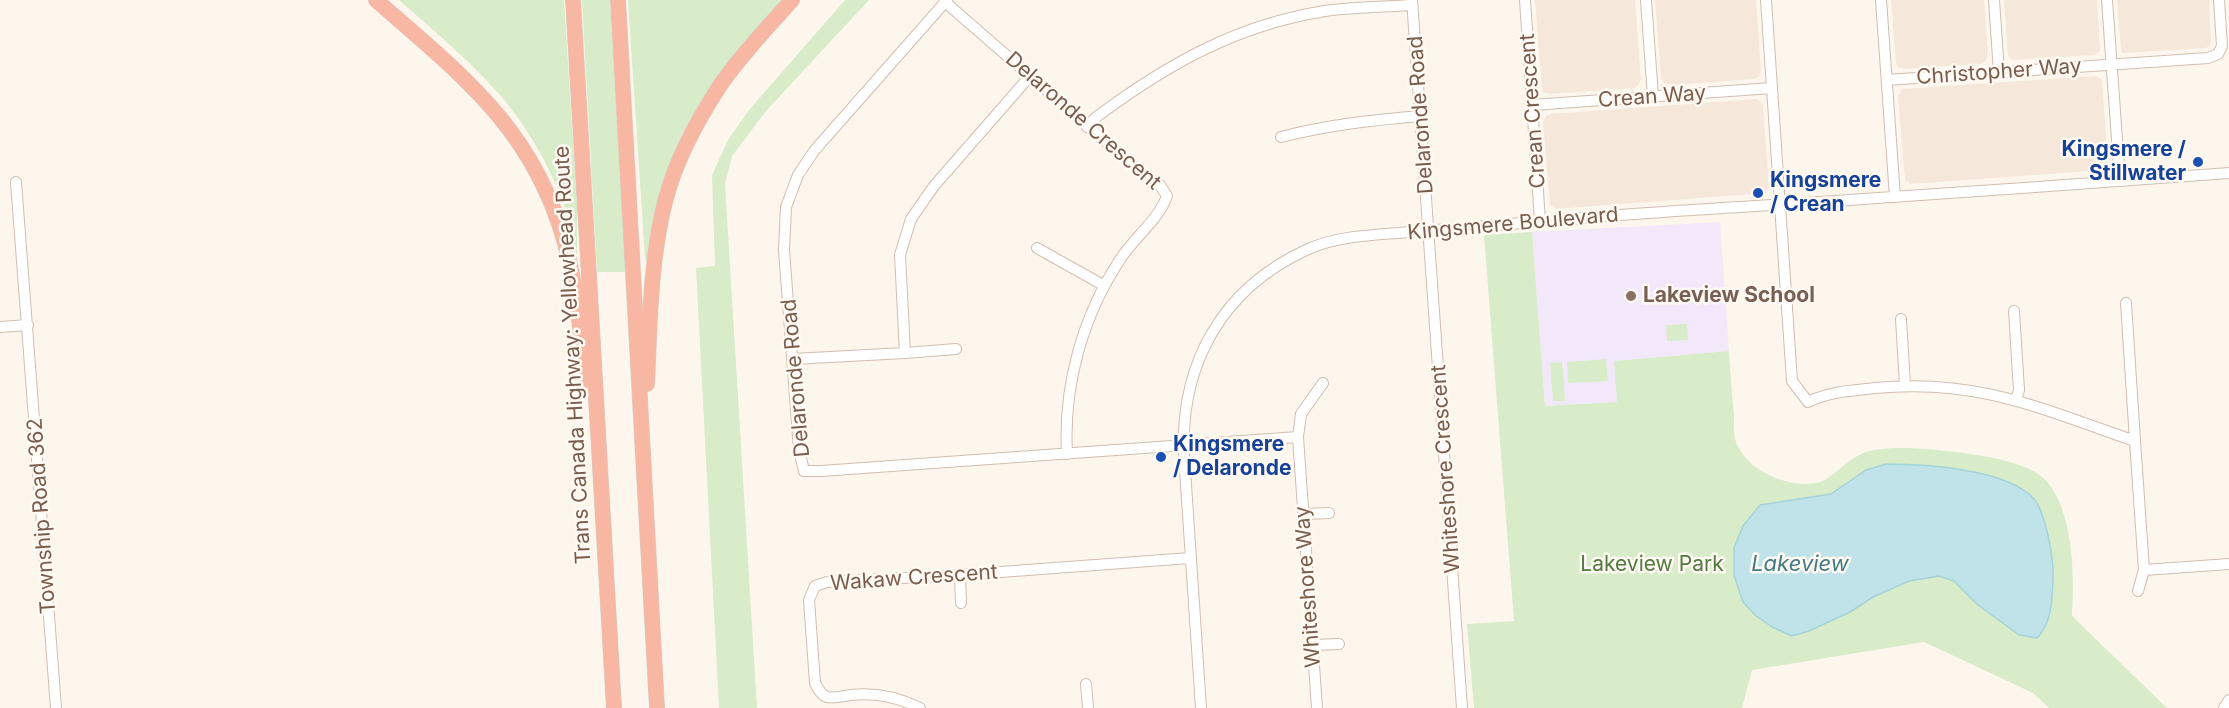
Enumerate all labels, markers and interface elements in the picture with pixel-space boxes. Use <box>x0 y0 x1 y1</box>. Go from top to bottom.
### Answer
street label: Crean Crescent <box>1515 33 1551 189</box>
street label: Delaronde Road <box>1403 35 1439 195</box>
street label: Delaronde Crescent <box>1000 47 1166 195</box>
street label: Christopher Way <box>1915 54 2083 90</box>
street label: Crean Way <box>1597 81 1707 113</box>
place label: Kingsmere / Stillwater <box>2062 137 2186 187</box>
street label: Trans Canada Highway: Yellowhead Route <box>549 145 597 565</box>
marker: Kingsmere / Stillwater <box>2191 155 2205 169</box>
place label: Kingsmere / Crean <box>1770 168 1881 218</box>
marker: Kingsmere / Crean <box>1751 186 1765 200</box>
street label: Kingsmere Boulevard <box>1406 202 1620 246</box>
place label: Lakeview School <box>1643 283 1815 309</box>
marker: Lakeview School <box>1624 289 1638 303</box>
street label: Delaronde Road <box>777 298 815 458</box>
street label: Whiteshore Crescent <box>1426 364 1466 574</box>
street label: Township Road 362 <box>23 417 61 615</box>
place label: Kingsmere / Delaronde <box>1173 432 1291 482</box>
marker: Kingsmere / Delaronde <box>1154 450 1168 464</box>
street label: Whiteshore Way <box>1290 505 1326 669</box>
water label: Lakeview <box>1751 551 1849 577</box>
park label: Lakeview Park <box>1580 552 1724 578</box>
street label: Wakaw Crescent <box>830 560 998 596</box>

